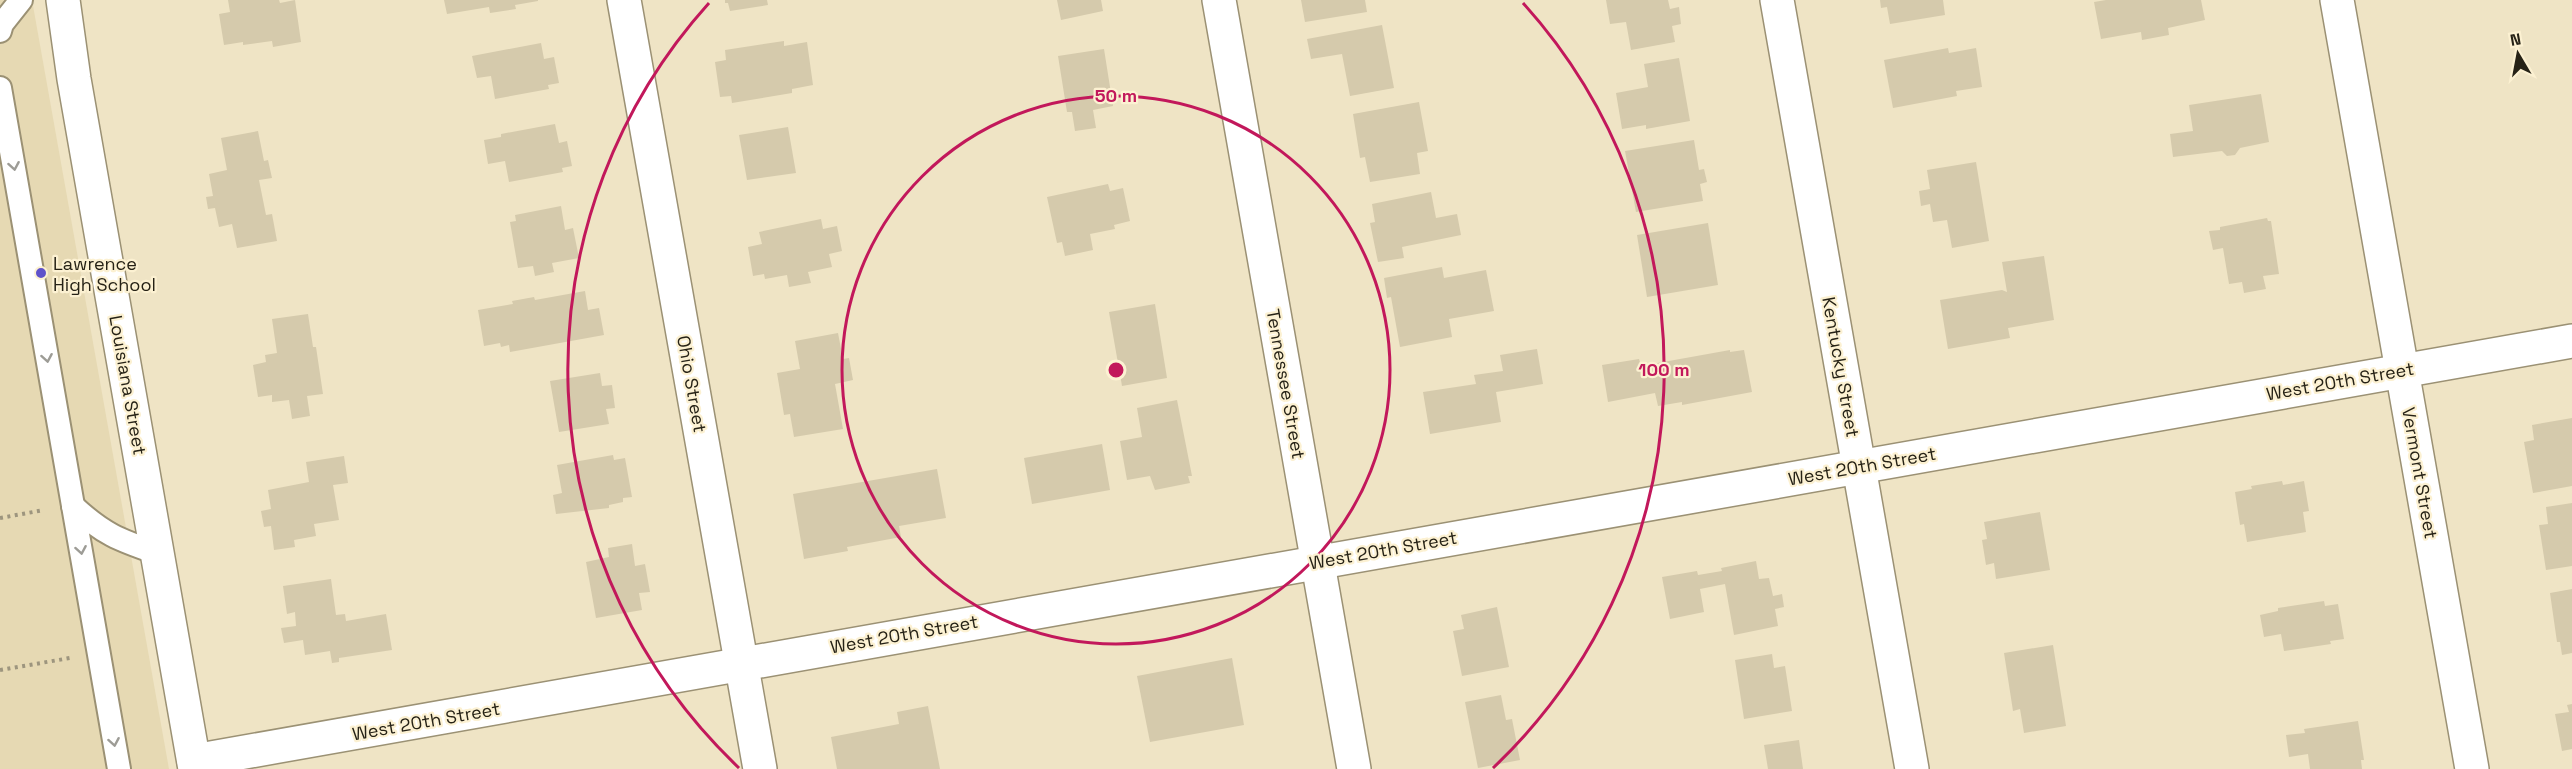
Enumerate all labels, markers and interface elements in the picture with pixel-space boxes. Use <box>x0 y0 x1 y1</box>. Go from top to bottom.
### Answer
north arrow <box>2488 24 2548 84</box>
text: N <box>2508 28 2523 51</box>
text: 50 m <box>1095 84 1137 107</box>
one-way arrow <box>7 161 20 171</box>
place label: Lawrence High School <box>53 252 156 296</box>
marker: Lawrence High School <box>34 266 48 280</box>
street label: Kentucky Street <box>1817 295 1865 439</box>
street label: Tennessee Street <box>1261 307 1311 461</box>
street label: Louisiana Street <box>104 313 152 457</box>
street label: Ohio Street <box>672 334 712 434</box>
one-way arrow <box>41 353 53 363</box>
street label: West 20th Street <box>2264 357 2416 405</box>
text: 100 m <box>1638 358 1690 381</box>
centre of rings <box>1106 360 1126 380</box>
street label: Vermont Street <box>2397 405 2443 541</box>
street label: West 20th Street <box>1786 442 1938 490</box>
street label: West 20th Street <box>1307 526 1459 574</box>
one-way arrow <box>74 545 87 555</box>
street label: West 20th Street <box>828 610 980 658</box>
street label: West 20th Street <box>350 697 502 745</box>
one-way arrow <box>107 737 120 747</box>

